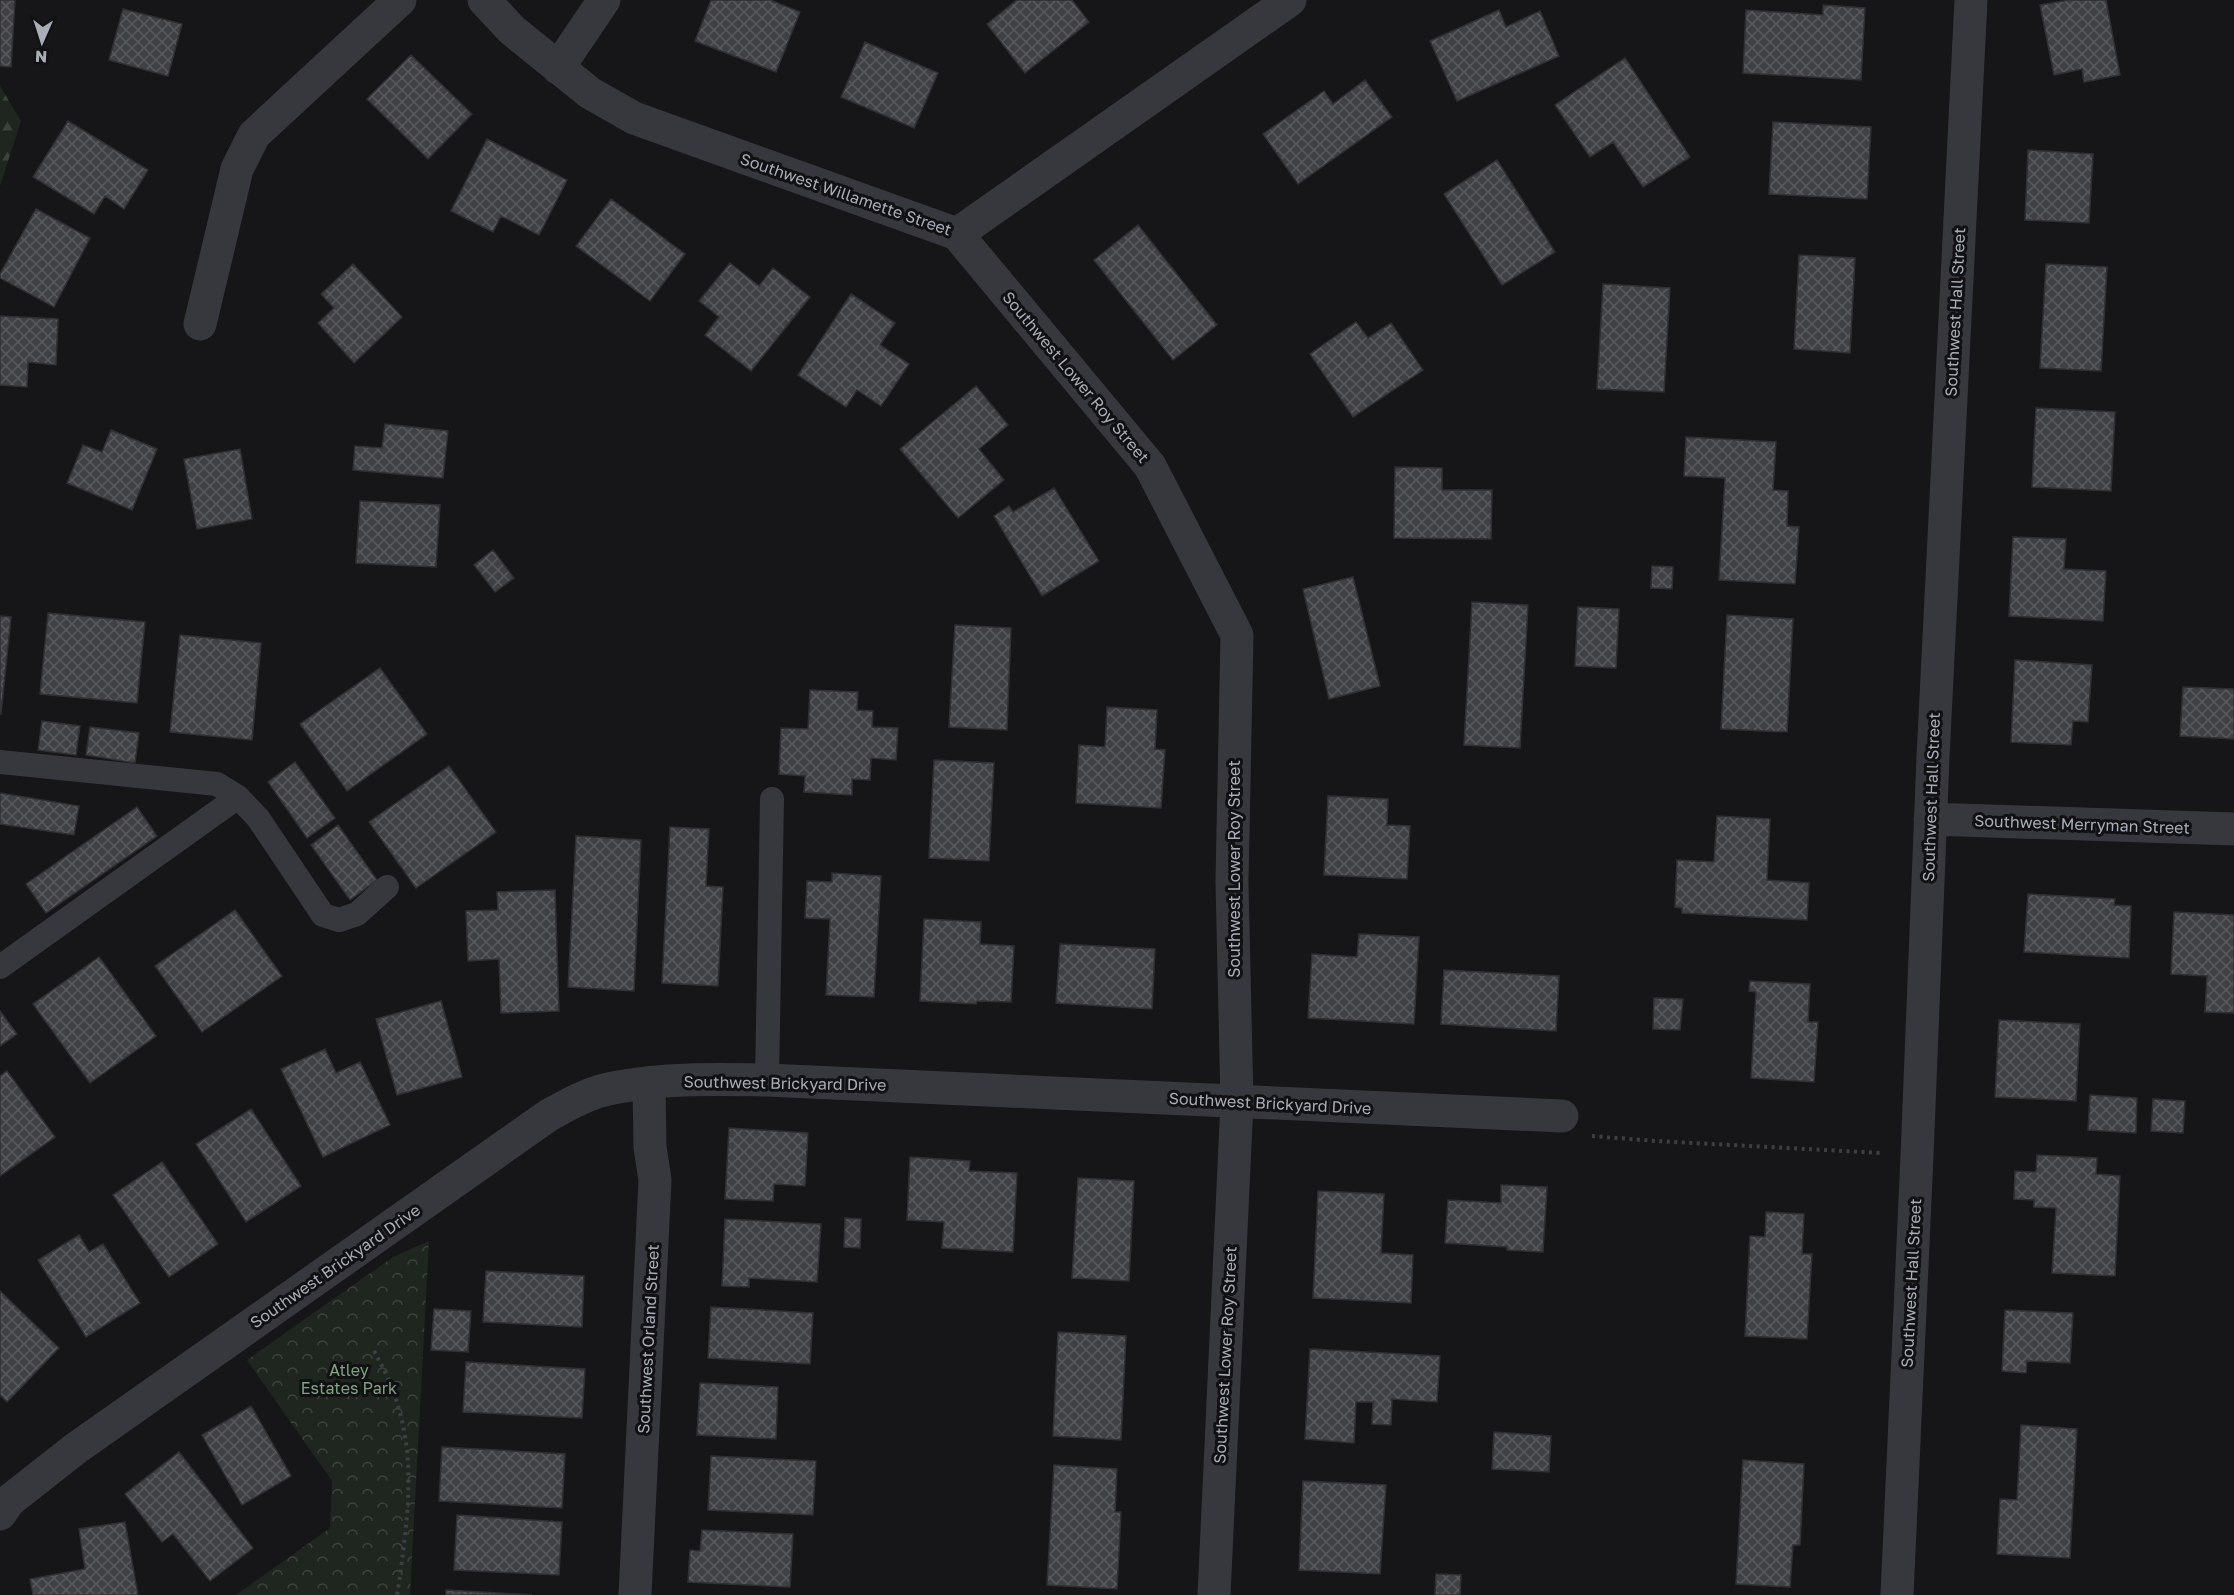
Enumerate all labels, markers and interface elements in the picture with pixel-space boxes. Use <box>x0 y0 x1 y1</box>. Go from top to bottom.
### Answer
north arrow <box>12 12 72 72</box>
text: N <box>35 47 48 67</box>
street label: Southwest Willamette Street <box>738 148 954 240</box>
street label: Southwest Hall Street <box>1941 227 1969 397</box>
street label: Southwest Lower Roy Street <box>998 287 1154 467</box>
street label: Southwest Hall Street <box>1918 712 1944 882</box>
street label: Southwest Lower Roy Street <box>1224 760 1244 978</box>
street label: Southwest Merryman Street <box>1974 810 2190 838</box>
street label: Southwest Brickyard Drive <box>683 1071 887 1095</box>
street label: Southwest Brickyard Drive <box>1168 1088 1372 1118</box>
street label: Southwest Hall Street <box>1897 1198 1925 1368</box>
street label: Southwest Brickyard Drive <box>246 1200 424 1332</box>
street label: Southwest Orland Street <box>633 1244 663 1434</box>
street label: Southwest Lower Roy Street <box>1209 1246 1241 1464</box>
park label: Atley Estates Park <box>301 1360 397 1398</box>

